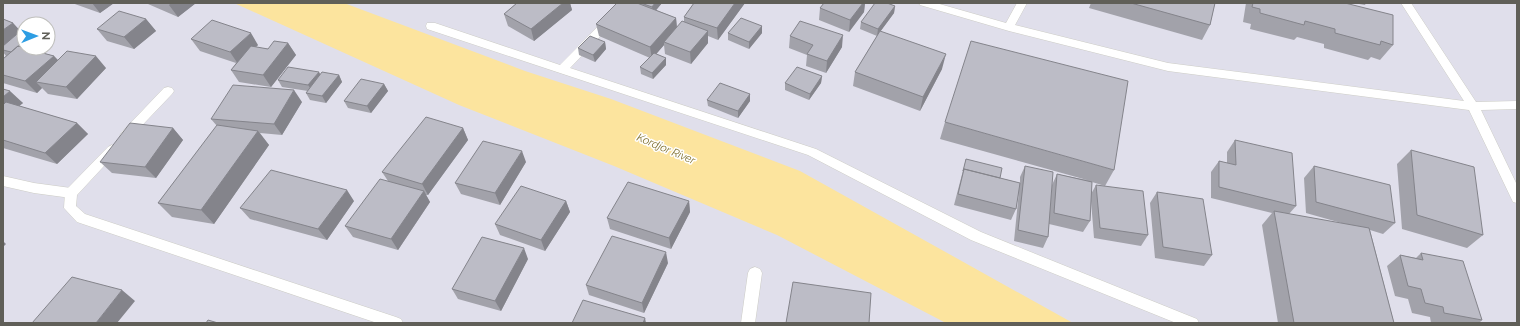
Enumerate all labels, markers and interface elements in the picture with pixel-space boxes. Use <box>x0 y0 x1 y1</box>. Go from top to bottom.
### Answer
north arrow <box>16 16 56 56</box>
text: N <box>39 32 52 40</box>
water label: Kordjor River <box>635 131 698 168</box>

